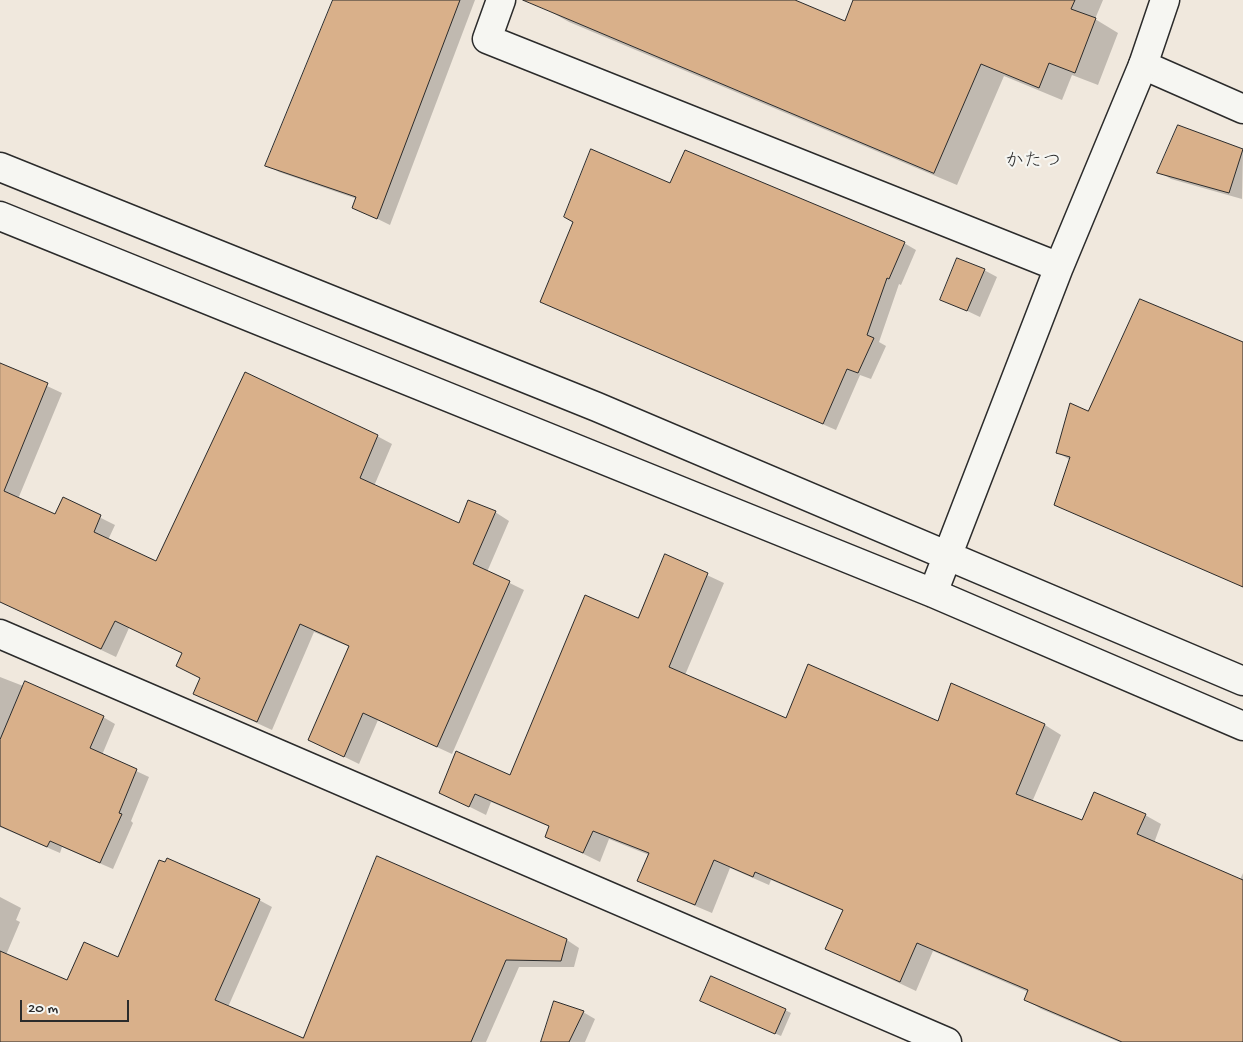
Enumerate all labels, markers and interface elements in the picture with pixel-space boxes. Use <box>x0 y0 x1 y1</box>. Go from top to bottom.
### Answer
district label: かたつ <box>1005 152 1061 174</box>
scale bar <box>22 990 131 1022</box>
text: 20 m <box>28 1000 58 1018</box>

